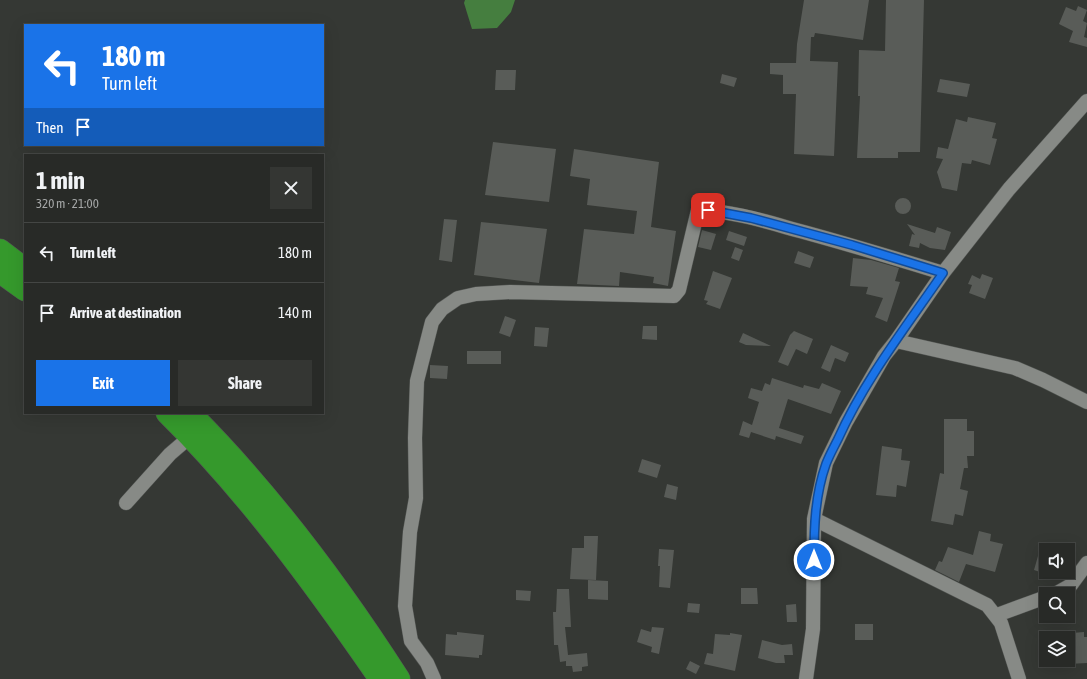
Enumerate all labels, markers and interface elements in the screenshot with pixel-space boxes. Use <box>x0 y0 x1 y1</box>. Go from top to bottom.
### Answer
icon: left <box>36 40 88 92</box>
text: 180 m <box>102 40 165 72</box>
text: Turn left <box>102 73 157 94</box>
icon: arrive <box>72 116 94 138</box>
text: Then <box>36 119 64 136</box>
text: 1 min <box>36 167 85 194</box>
button: close <box>270 167 312 209</box>
pin <box>691 193 725 227</box>
text: 320 m · 21:00 <box>36 196 99 211</box>
icon: arrive <box>697 199 719 221</box>
icon: left <box>36 242 58 264</box>
text: Turn left <box>70 244 116 261</box>
text: 180 m <box>278 244 312 261</box>
icon: arrive <box>36 302 58 324</box>
text: Arrive at destination <box>70 304 181 321</box>
text: 140 m <box>278 304 312 321</box>
button: Exit <box>36 360 170 406</box>
button: Share <box>178 360 312 406</box>
position arrow <box>793 539 835 581</box>
map controls <box>1039 543 1075 667</box>
button: sound <box>1039 543 1075 579</box>
button: search <box>1039 587 1075 623</box>
button: layers <box>1039 631 1075 667</box>

